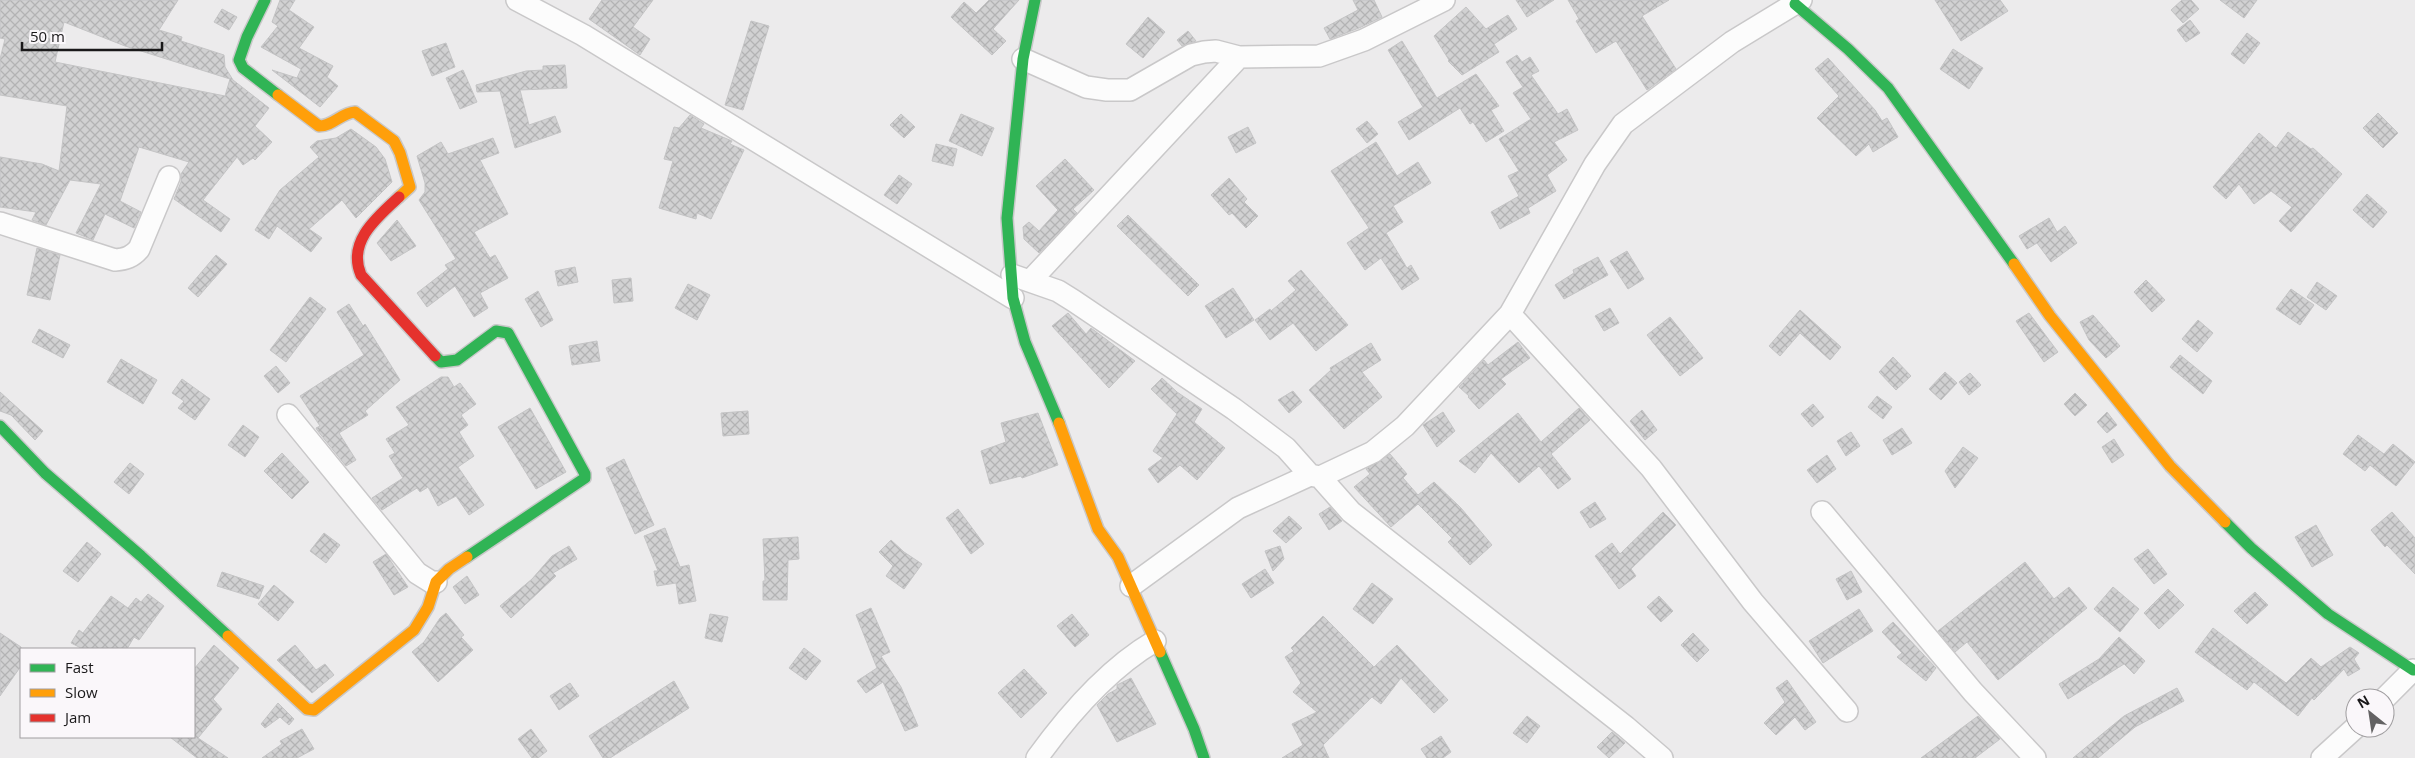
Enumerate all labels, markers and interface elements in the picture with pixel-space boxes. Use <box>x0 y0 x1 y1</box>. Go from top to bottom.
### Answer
scale bar <box>22 20 162 52</box>
text: 50 m <box>30 26 65 46</box>
legend <box>20 648 195 738</box>
text: Fast <box>65 657 94 677</box>
text: Slow <box>65 682 98 702</box>
north arrow <box>2345 688 2395 738</box>
text: N <box>2354 690 2373 712</box>
text: Jam <box>63 707 91 727</box>

